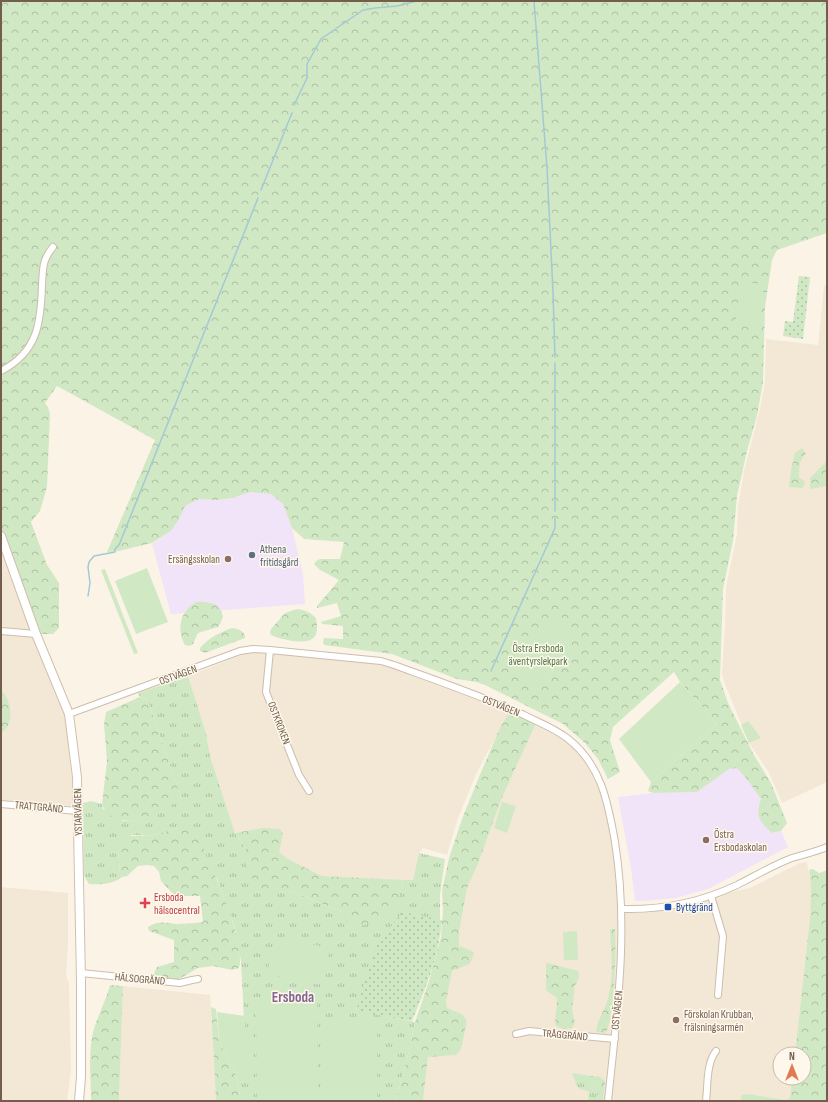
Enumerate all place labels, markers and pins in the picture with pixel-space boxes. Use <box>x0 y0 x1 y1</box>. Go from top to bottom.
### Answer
place label: Athena fritidsgård <box>259 543 299 569</box>
marker: Athena fritidsgård <box>247 550 257 560</box>
place label: Ersängsskolan <box>168 553 220 566</box>
marker: Ersängsskolan <box>223 554 233 564</box>
place label: Östra Ersbodaskolan <box>714 828 767 854</box>
marker: Östra Ersbodaskolan <box>701 835 711 845</box>
place label: Ersboda hälsocentral <box>154 891 200 917</box>
marker: Ersboda hälsocentral <box>139 897 151 909</box>
place label: Byttgränd <box>676 901 713 914</box>
marker: Byttgränd <box>663 902 673 912</box>
place label: Förskolan Krubban, frälsningsarmén <box>684 1008 754 1034</box>
marker: Förskolan Krubban, frälsningsarmén <box>671 1015 681 1025</box>

